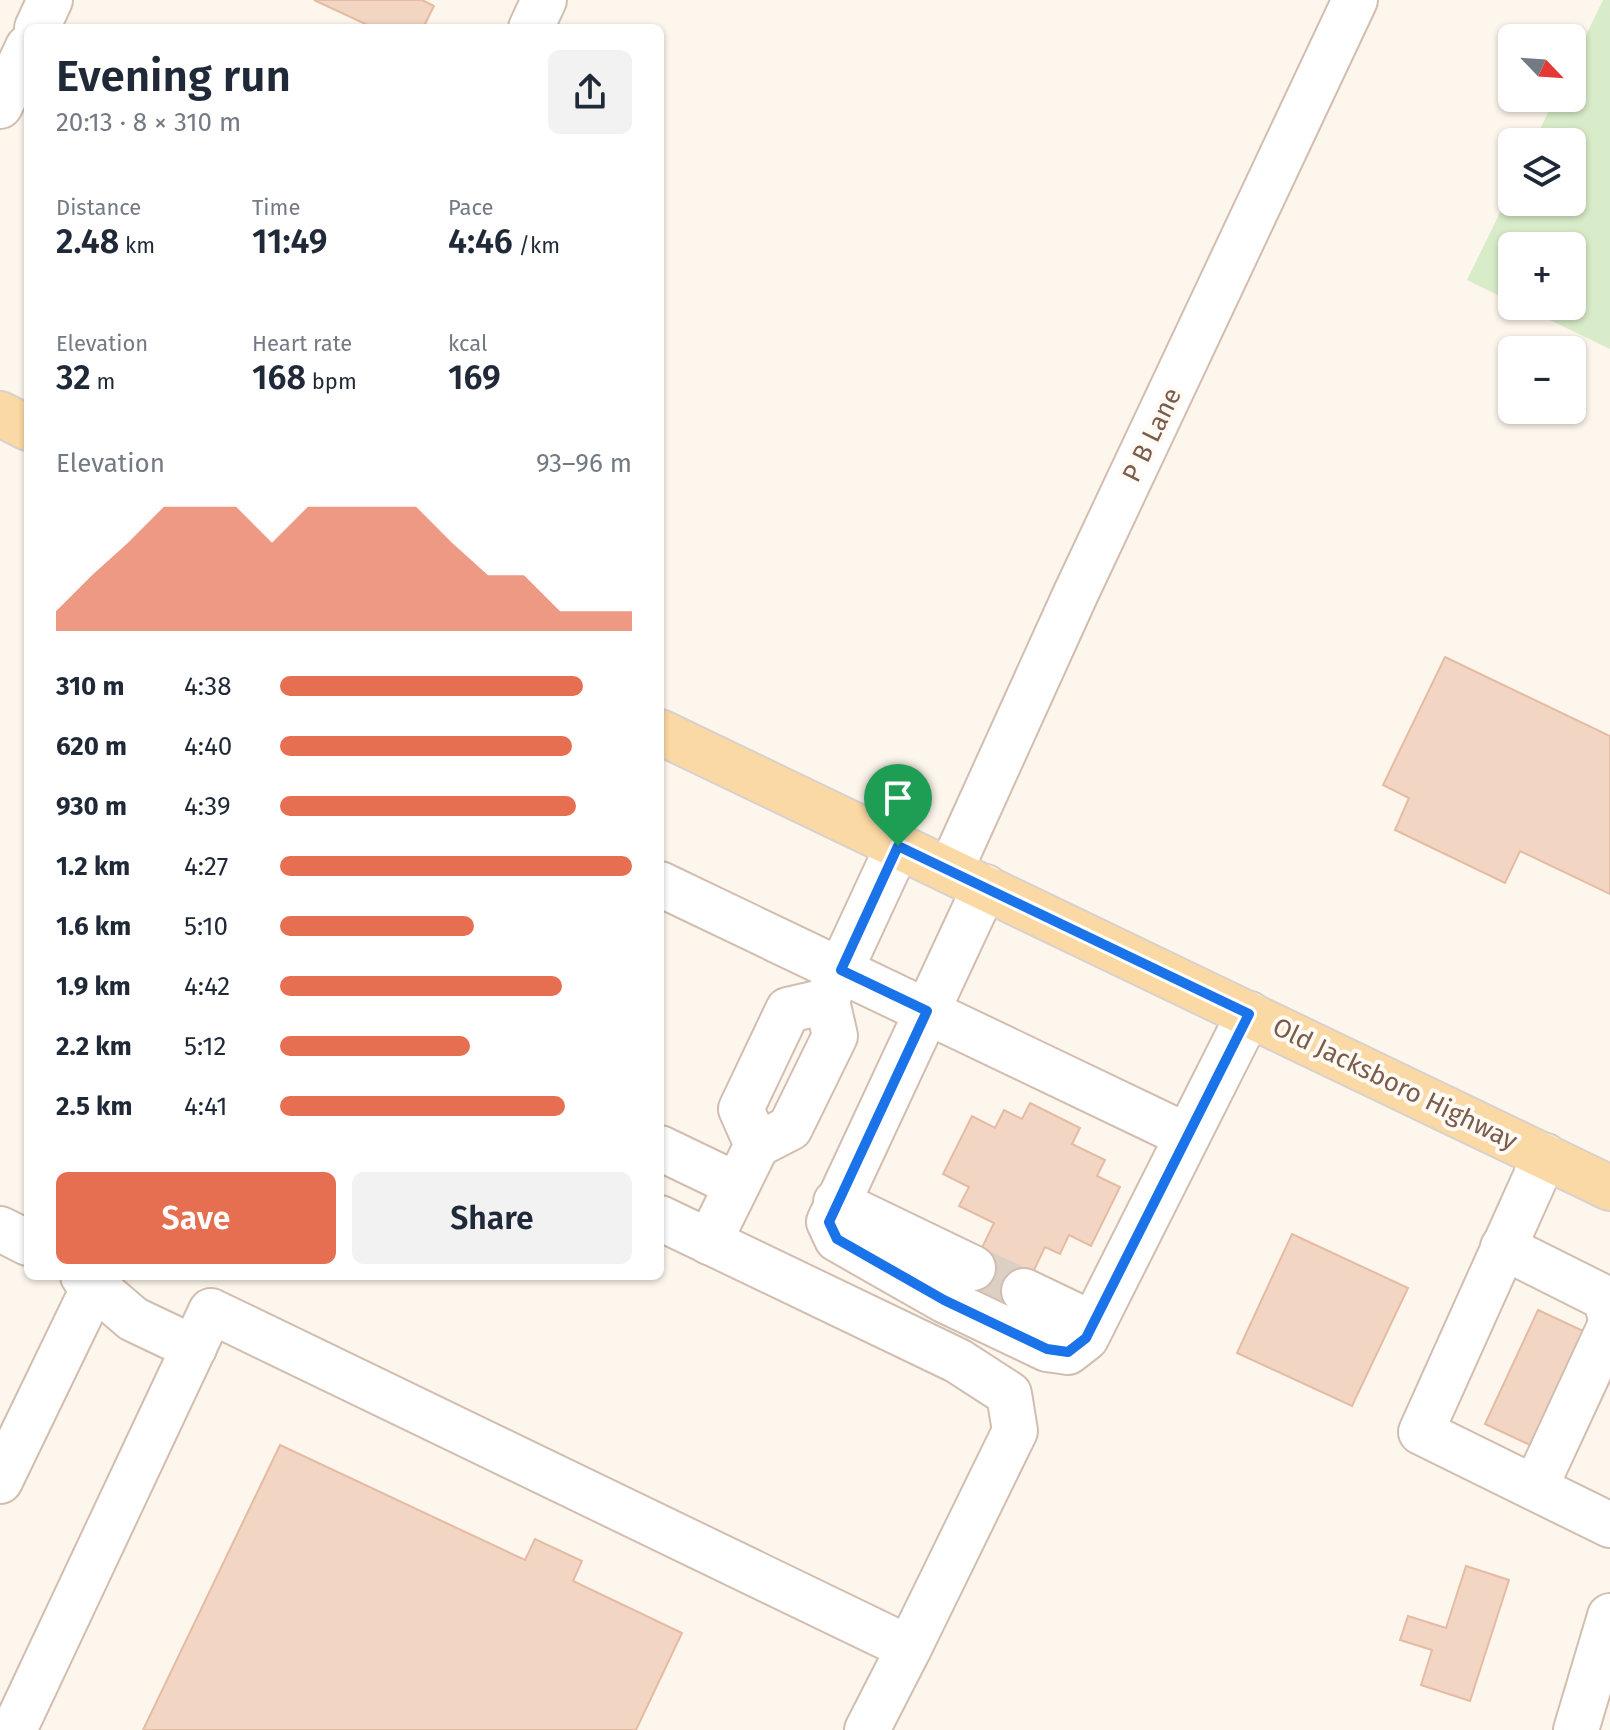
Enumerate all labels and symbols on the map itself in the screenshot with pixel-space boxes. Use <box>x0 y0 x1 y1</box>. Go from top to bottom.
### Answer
north arrow <box>1498 24 1586 112</box>
street label: P B Lane <box>1116 383 1188 487</box>
pin <box>864 764 932 846</box>
street label: Old Jacksboro Highway <box>1268 1011 1523 1157</box>

